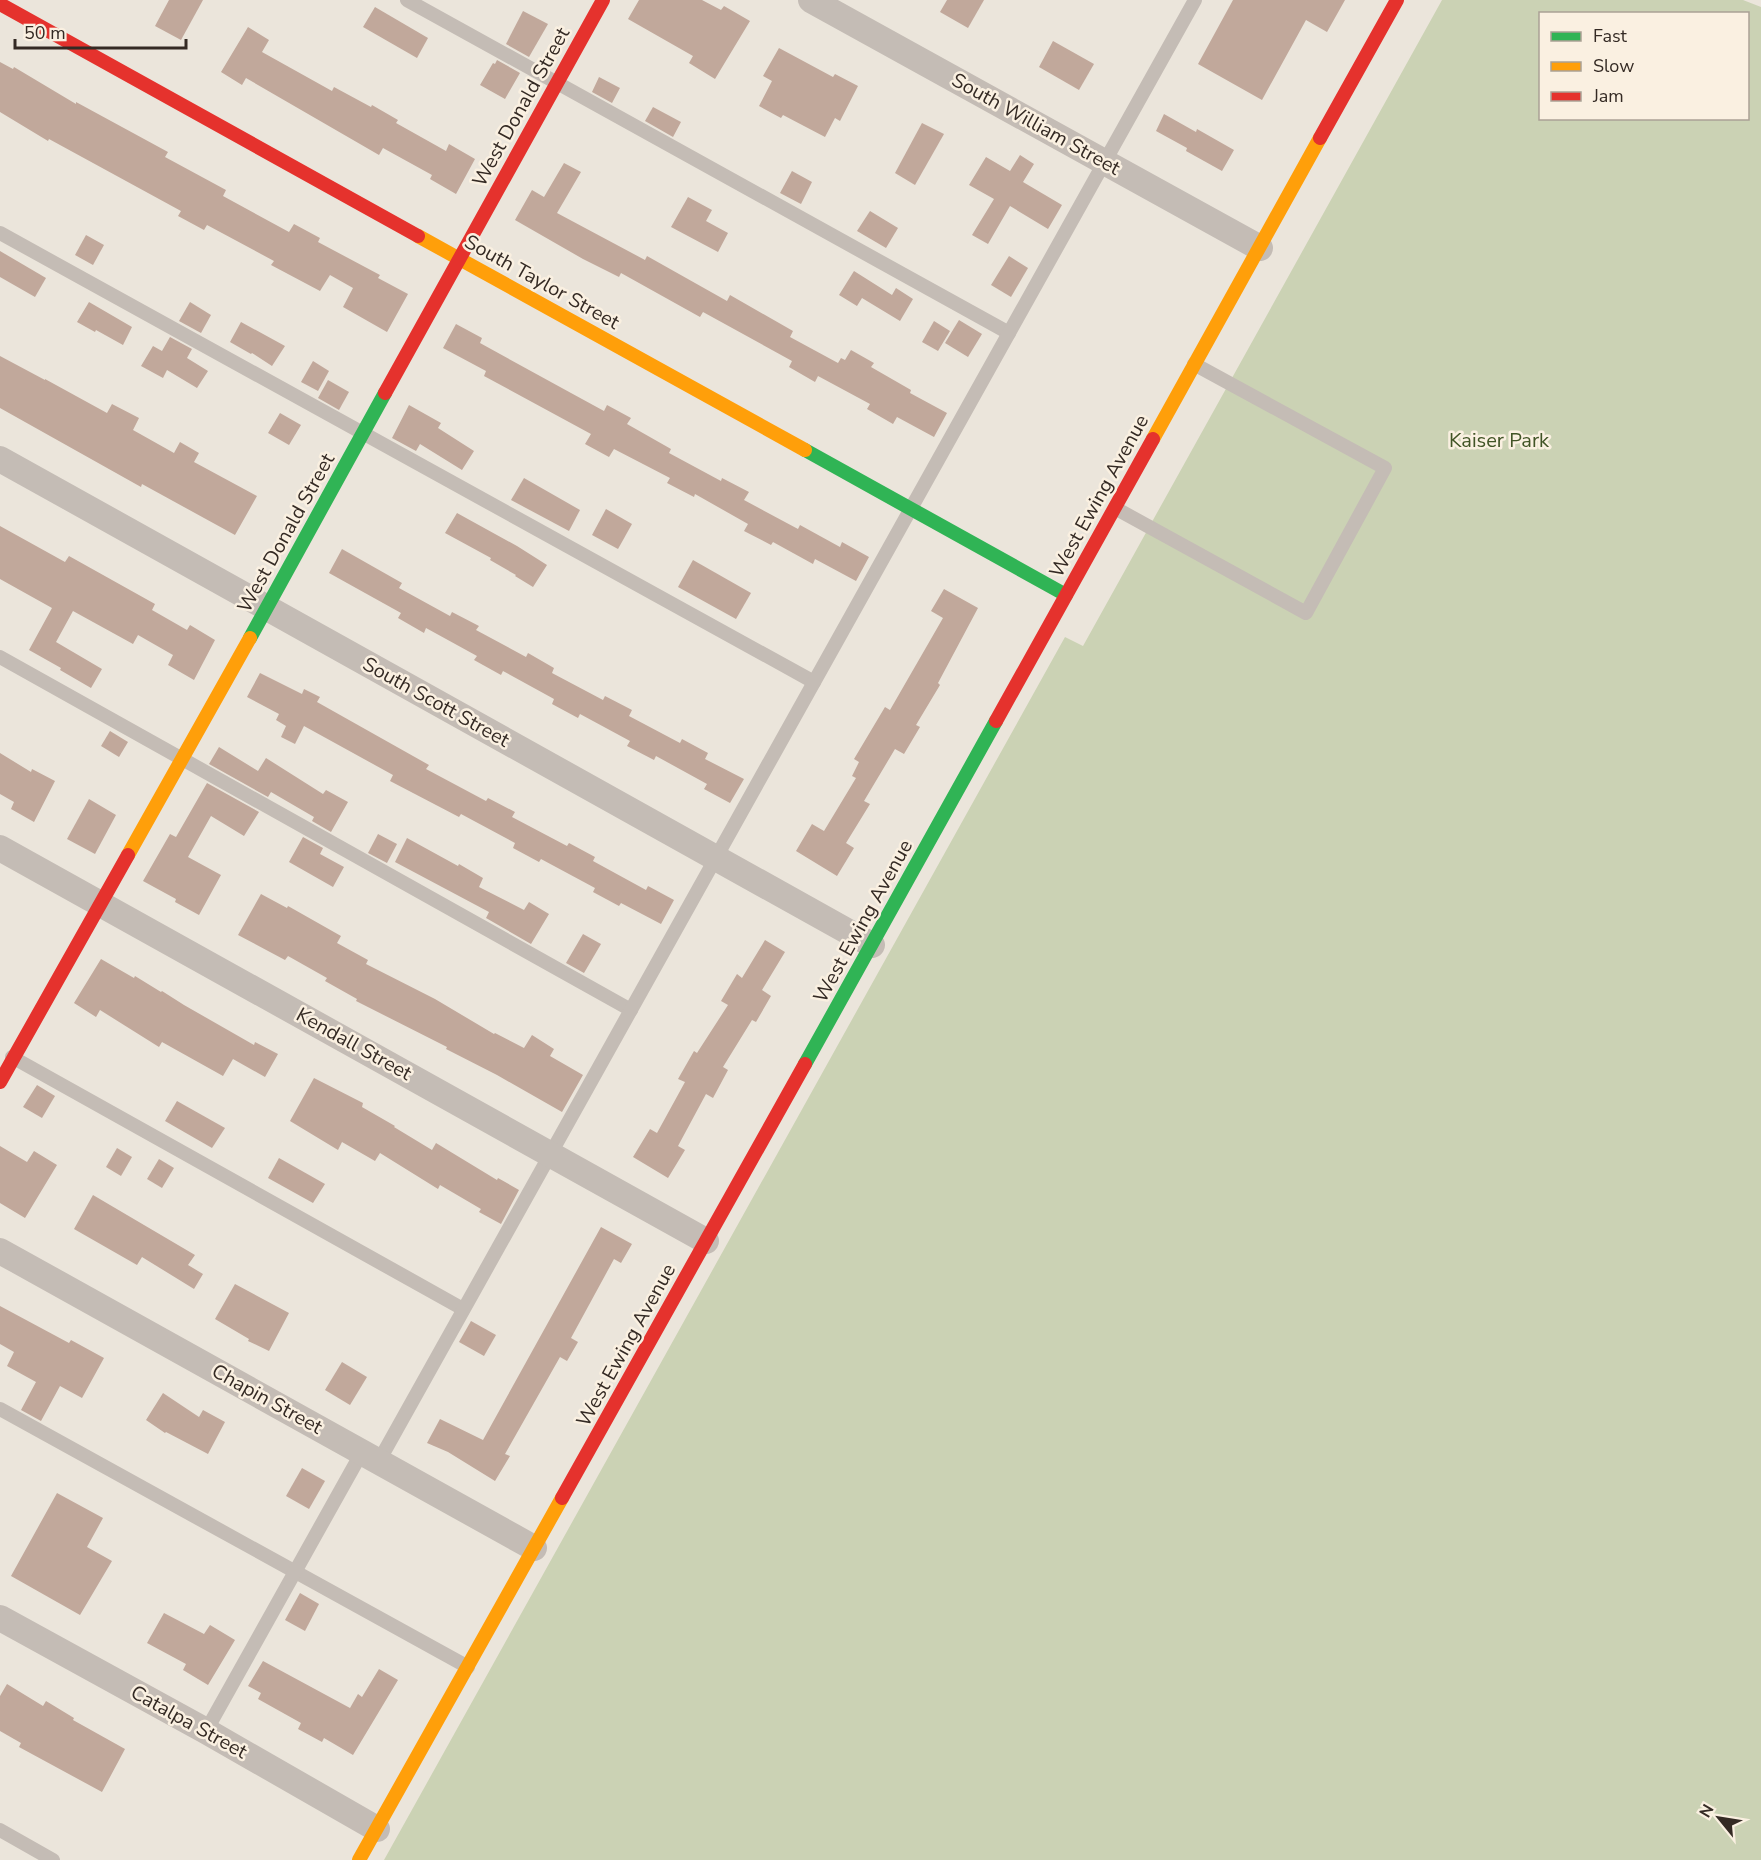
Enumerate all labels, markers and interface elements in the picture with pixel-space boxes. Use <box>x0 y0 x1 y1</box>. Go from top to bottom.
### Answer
scale bar <box>15 12 186 50</box>
legend <box>1539 12 1749 120</box>
text: 50 m <box>24 21 66 45</box>
street label: West Donald Street <box>466 22 576 192</box>
text: Fast <box>1593 24 1628 48</box>
text: Slow <box>1593 54 1634 78</box>
street label: South William Street <box>947 66 1126 182</box>
text: Jam <box>1592 84 1624 108</box>
street label: South Taylor Street <box>460 228 625 336</box>
street label: West Ewing Avenue <box>1043 410 1155 582</box>
park label: Kaiser Park <box>1449 427 1550 454</box>
street label: West Donald Street <box>231 448 341 618</box>
street label: South Scott Street <box>358 650 515 754</box>
street label: West Ewing Avenue <box>807 835 919 1007</box>
street label: Kendall Street <box>291 1001 417 1087</box>
street label: West Ewing Avenue <box>570 1259 682 1431</box>
street label: Chapin Street <box>207 1357 328 1441</box>
street label: Catalpa Street <box>126 1679 253 1766</box>
north arrow <box>1689 1788 1749 1848</box>
text: N <box>1694 1800 1719 1822</box>

